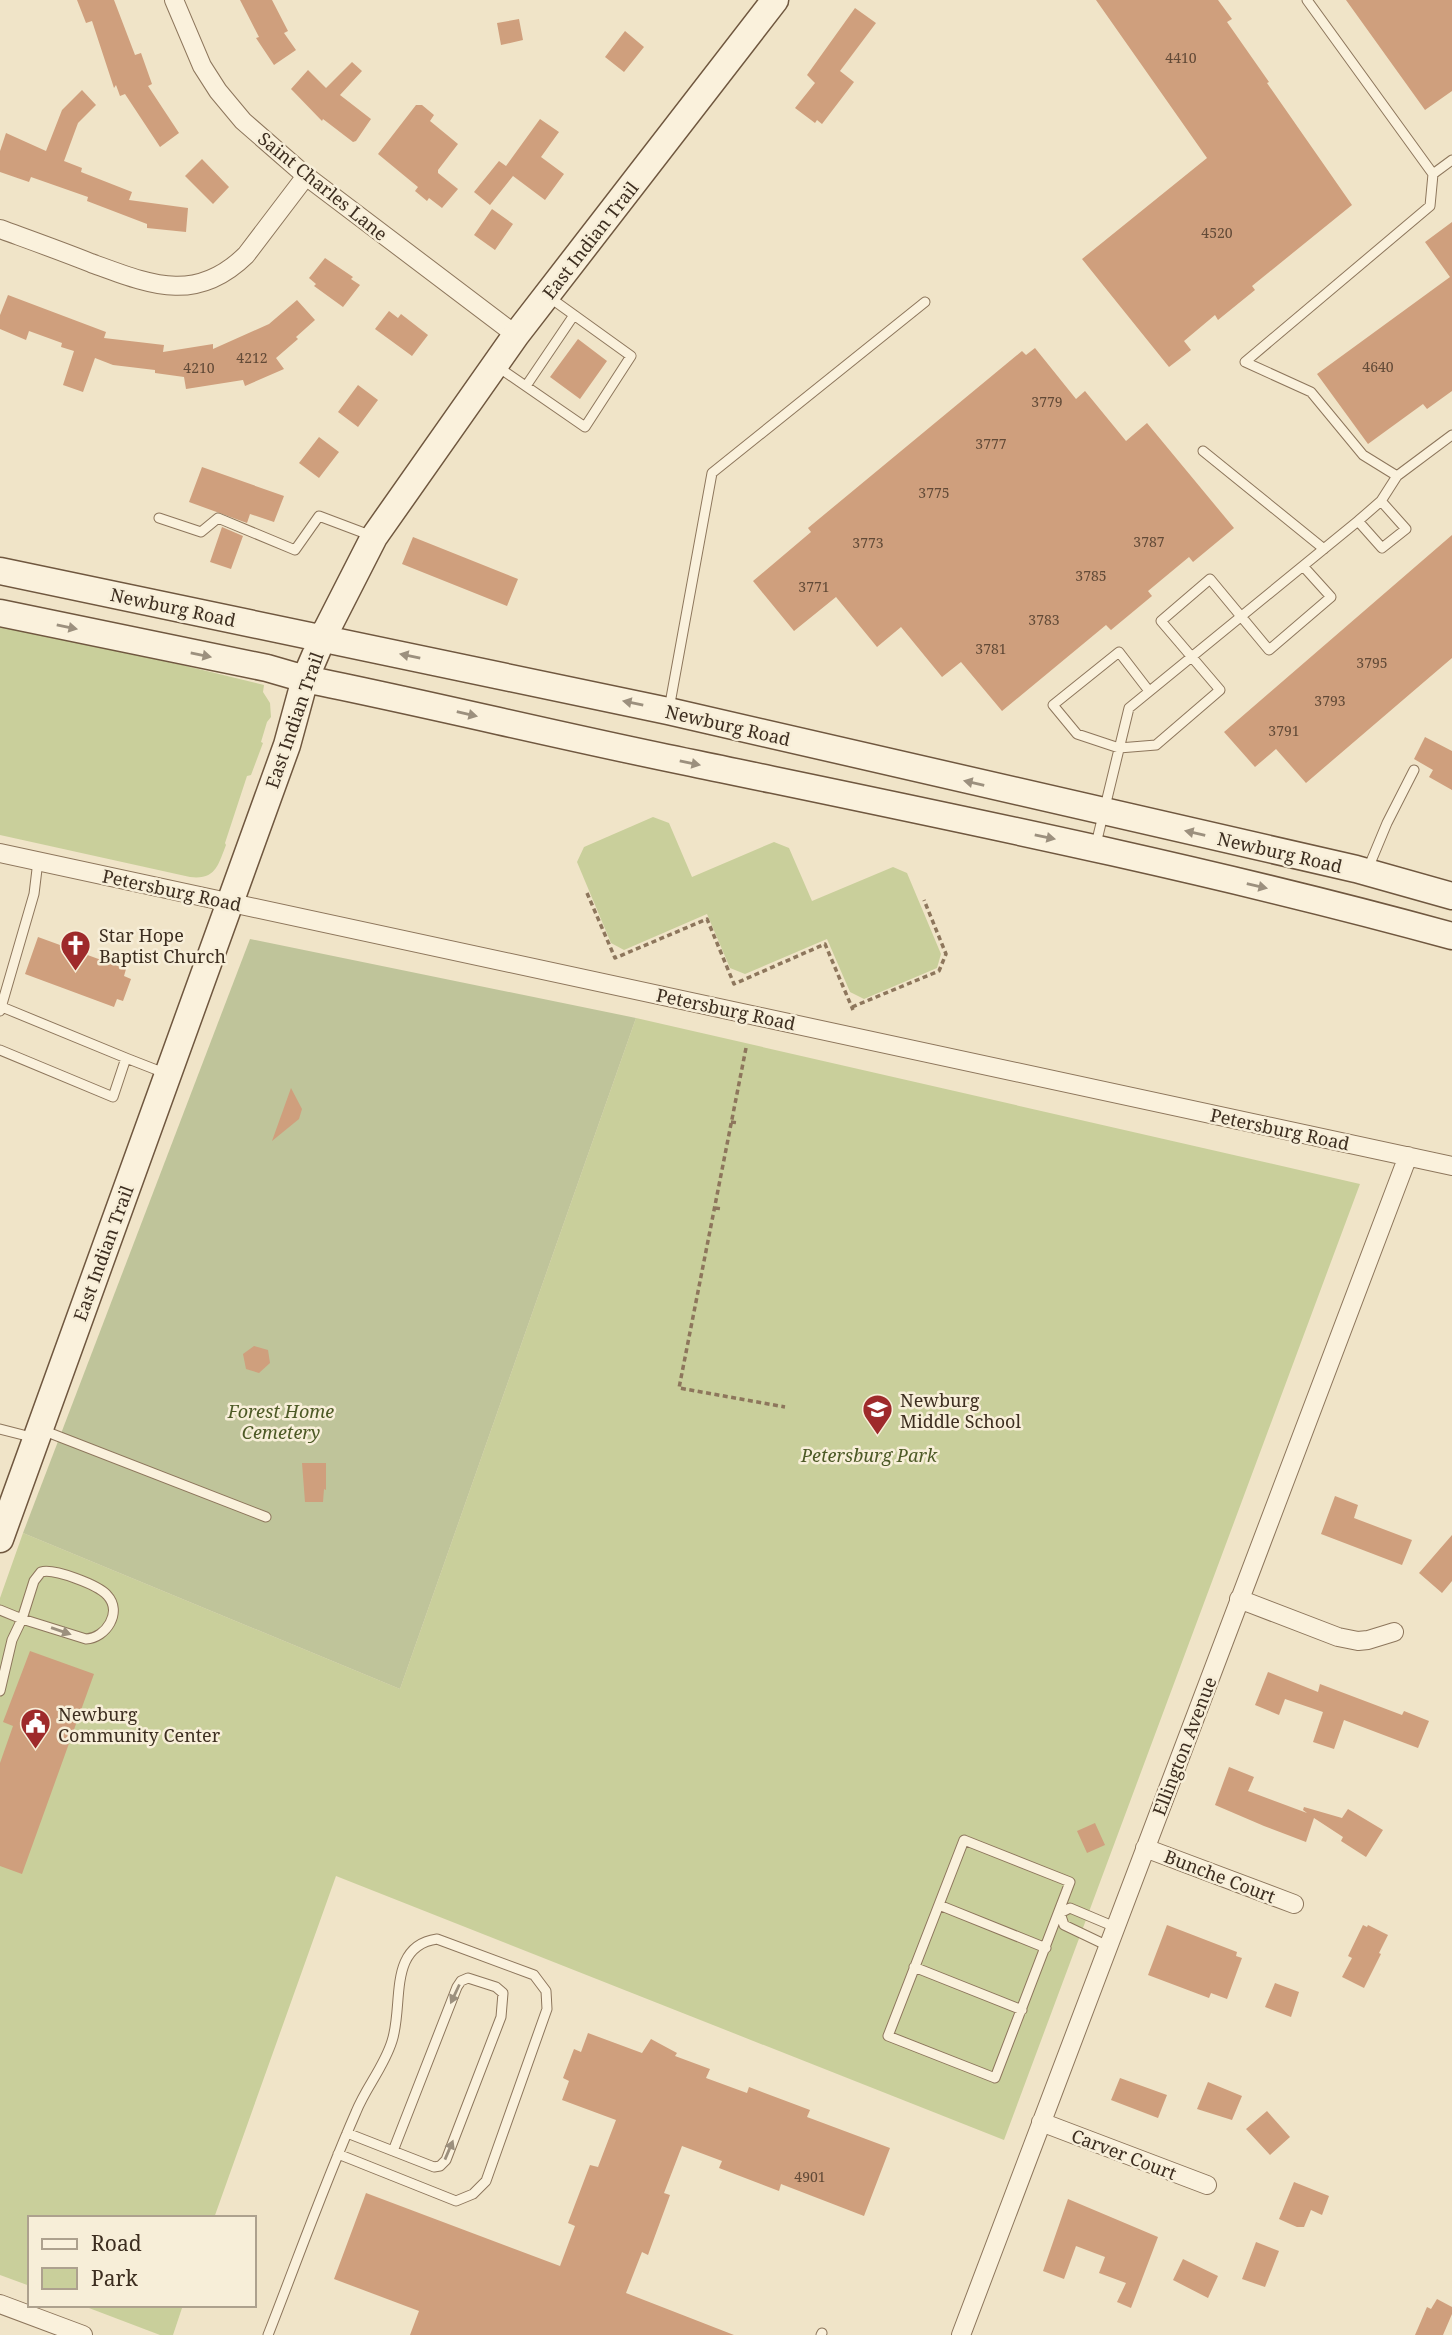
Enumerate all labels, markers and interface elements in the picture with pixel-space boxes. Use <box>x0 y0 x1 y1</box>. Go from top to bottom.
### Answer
house number: 4410 <box>1165 48 1197 67</box>
street label: Saint Charles Lane <box>253 126 393 246</box>
street label: East Indian Trail <box>537 176 644 304</box>
house number: 4520 <box>1201 223 1233 242</box>
house number: 4212 <box>236 348 268 367</box>
house number: 4640 <box>1362 357 1394 376</box>
house number: 4210 <box>183 358 215 377</box>
house number: 3779 <box>1031 392 1063 411</box>
house number: 3777 <box>975 434 1007 453</box>
house number: 3775 <box>918 483 950 502</box>
house number: 3787 <box>1133 532 1165 551</box>
house number: 3773 <box>852 533 884 552</box>
house number: 3785 <box>1075 566 1107 585</box>
house number: 3771 <box>798 577 830 596</box>
street label: Newburg Road <box>108 582 238 632</box>
house number: 3783 <box>1028 610 1060 629</box>
one-way arrow <box>56 621 78 632</box>
house number: 3781 <box>975 639 1007 658</box>
street label: East Indian Trail <box>259 648 329 791</box>
one-way arrow <box>190 650 212 661</box>
one-way arrow <box>399 650 421 661</box>
house number: 3795 <box>1356 653 1388 672</box>
house number: 3793 <box>1314 691 1346 710</box>
one-way arrow <box>622 698 644 709</box>
street label: Newburg Road <box>663 699 793 751</box>
one-way arrow <box>457 709 479 720</box>
house number: 3791 <box>1268 721 1300 740</box>
one-way arrow <box>679 758 701 769</box>
one-way arrow <box>963 777 985 788</box>
street label: Newburg Road <box>1215 826 1345 878</box>
one-way arrow <box>1184 828 1206 839</box>
one-way arrow <box>1034 831 1056 842</box>
street label: Petersburg Road <box>100 864 244 916</box>
one-way arrow <box>1246 881 1268 892</box>
place label: Star Hope Baptist Church <box>99 923 226 968</box>
church icon: Star Hope Baptist Church <box>59 928 93 972</box>
street label: Petersburg Road <box>654 983 798 1035</box>
street label: Petersburg Road <box>1208 1103 1352 1155</box>
street label: East Indian Trail <box>67 1182 139 1324</box>
place label: Newburg Middle School <box>900 1388 1021 1433</box>
school or university icon: Newburg Middle School <box>860 1393 894 1437</box>
park label: Forest Home Cemetery <box>227 1399 334 1444</box>
park label: Petersburg Park <box>800 1443 938 1467</box>
one-way arrow <box>51 1626 72 1637</box>
street label: Ellington Avenue <box>1146 1673 1222 1819</box>
place label: Newburg Community Center <box>58 1702 221 1747</box>
public building icon: Newburg Community Center <box>18 1707 52 1751</box>
street label: Bunche Court <box>1161 1844 1279 1908</box>
one-way arrow <box>449 1984 461 2004</box>
street label: Carver Court <box>1068 2123 1180 2185</box>
one-way arrow <box>444 2140 455 2161</box>
house number: 4901 <box>794 2167 826 2186</box>
legend <box>28 2216 256 2307</box>
text: Road <box>91 2229 142 2257</box>
text: Park <box>91 2264 138 2292</box>

